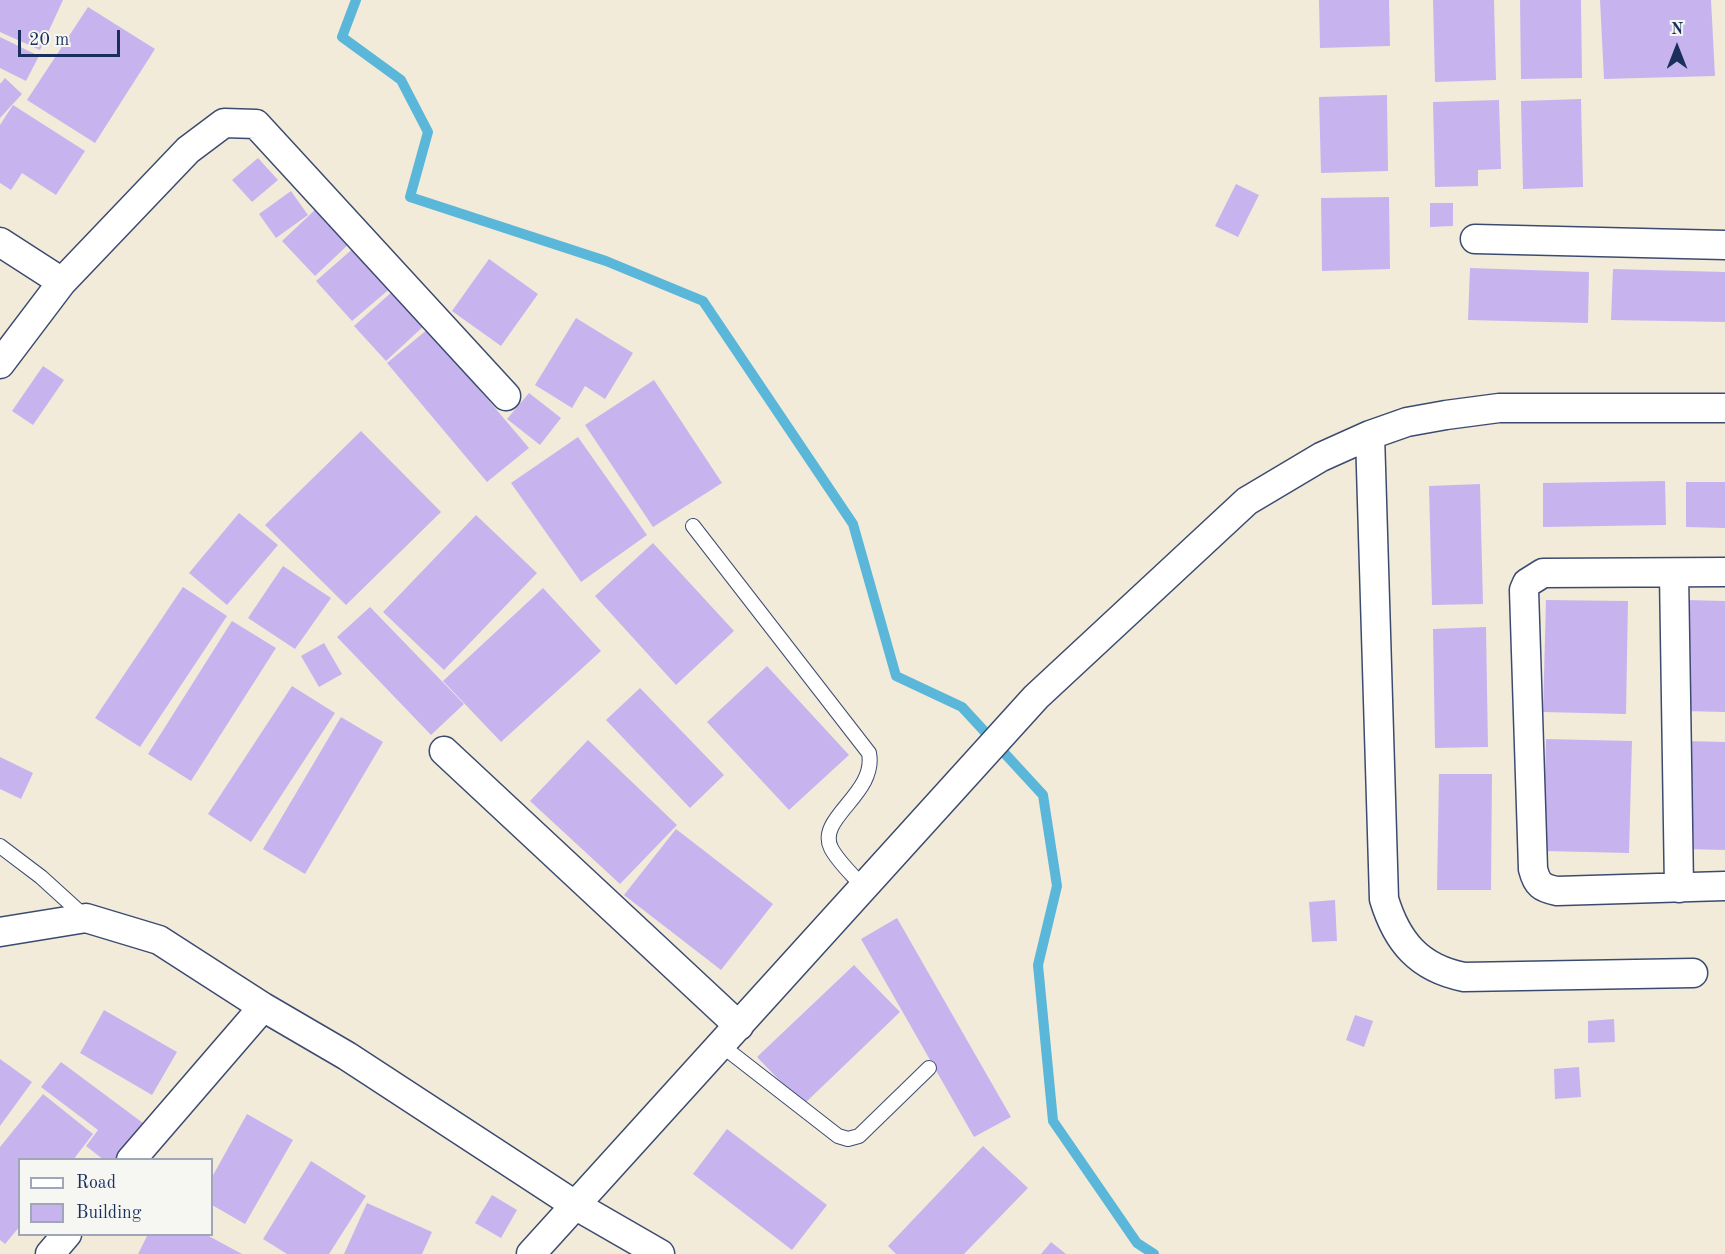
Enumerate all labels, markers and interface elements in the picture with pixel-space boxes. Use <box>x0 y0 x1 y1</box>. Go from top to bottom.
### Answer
scale bar <box>21 18 123 56</box>
north arrow <box>1647 18 1707 78</box>
text: N <box>1671 22 1683 38</box>
text: 20 m <box>29 31 69 49</box>
legend <box>18 1158 213 1236</box>
text: Road <box>76 1174 116 1192</box>
text: Building <box>76 1204 141 1222</box>

